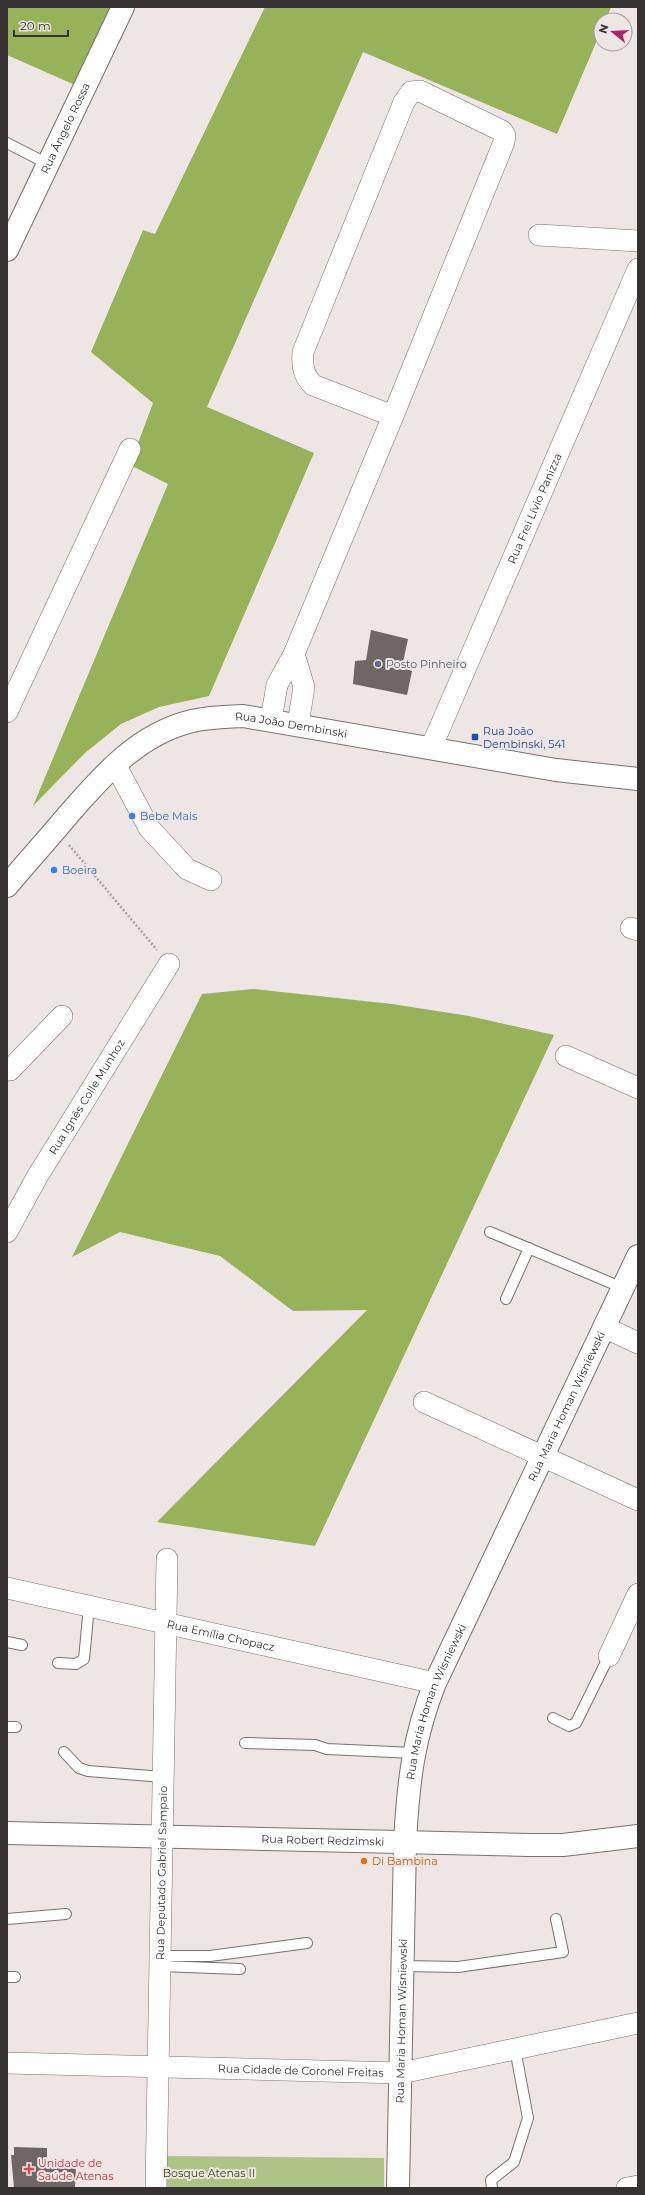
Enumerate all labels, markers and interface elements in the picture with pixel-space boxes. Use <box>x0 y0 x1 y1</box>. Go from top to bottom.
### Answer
scale bar <box>14 12 68 38</box>
north arrow <box>593 12 633 52</box>
text: 20 m <box>20 18 51 33</box>
text: N <box>595 23 612 35</box>
street label: Rua Ângelo Rossa <box>37 80 93 176</box>
street label: Rua Frei Lívio Panizza <box>505 451 565 566</box>
place label: Posto Pinheiro <box>386 657 467 671</box>
marker: Posto Pinheiro <box>373 659 383 669</box>
street label: Rua João Dembinski <box>235 709 348 741</box>
place label: Rua João Dembinski, 541 <box>483 724 566 751</box>
marker: Rua João Dembinski, 541 <box>470 732 480 742</box>
place label: Bebe Mais <box>140 809 198 823</box>
marker: Bebe Mais <box>127 811 137 821</box>
place label: Boeira <box>62 863 97 877</box>
marker: Boeira <box>49 865 59 875</box>
street label: Rua Ignês Colle Munhoz <box>46 1036 128 1157</box>
street label: Rua Maria Homan Wisniewski <box>525 1329 608 1484</box>
street label: Rua Emília Chopacz <box>166 1617 276 1654</box>
street label: Rua Maria Homan Wisniewski <box>403 1622 469 1781</box>
street label: Rua Deputado Gabriel Sampaio <box>153 1786 170 1960</box>
street label: Rua Robert Redzimski <box>261 1832 385 1849</box>
place label: Di Bambina <box>372 1854 438 1868</box>
marker: Di Bambina <box>359 1856 369 1866</box>
street label: Rua Maria Homan Wisniewski <box>393 1939 410 2103</box>
street label: Rua Cidade de Coronel Freitas <box>218 2061 385 2080</box>
place label: Unidade de Saúde Atenas <box>38 2156 114 2183</box>
marker: Unidade de Saúde Atenas <box>23 2163 35 2175</box>
park label: Bosque Atenas II <box>163 2166 255 2180</box>

